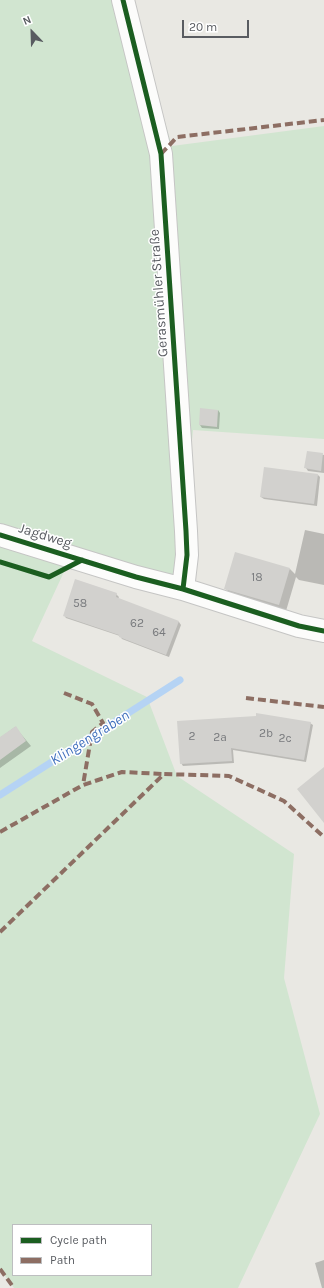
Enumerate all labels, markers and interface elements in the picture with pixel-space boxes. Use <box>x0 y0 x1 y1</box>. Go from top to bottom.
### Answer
north arrow <box>12 12 52 52</box>
scale bar <box>184 12 251 38</box>
text: N <box>21 13 33 28</box>
text: 20 m <box>189 20 217 34</box>
street label: Gerasmühler Straße <box>146 229 172 357</box>
street label: Jagdweg <box>16 520 74 552</box>
house number: 18 <box>251 571 263 585</box>
house number: 58 <box>73 597 87 611</box>
house number: 62 <box>130 617 144 631</box>
house number: 64 <box>152 626 166 640</box>
water label: Klingengraben <box>47 706 133 770</box>
house number: 2b <box>259 727 273 741</box>
house number: 2 <box>189 730 195 744</box>
house number: 2a <box>213 731 227 745</box>
house number: 2c <box>278 732 292 746</box>
legend <box>12 1224 152 1276</box>
text: Cycle path <box>50 1233 107 1247</box>
text: Path <box>50 1253 75 1267</box>

